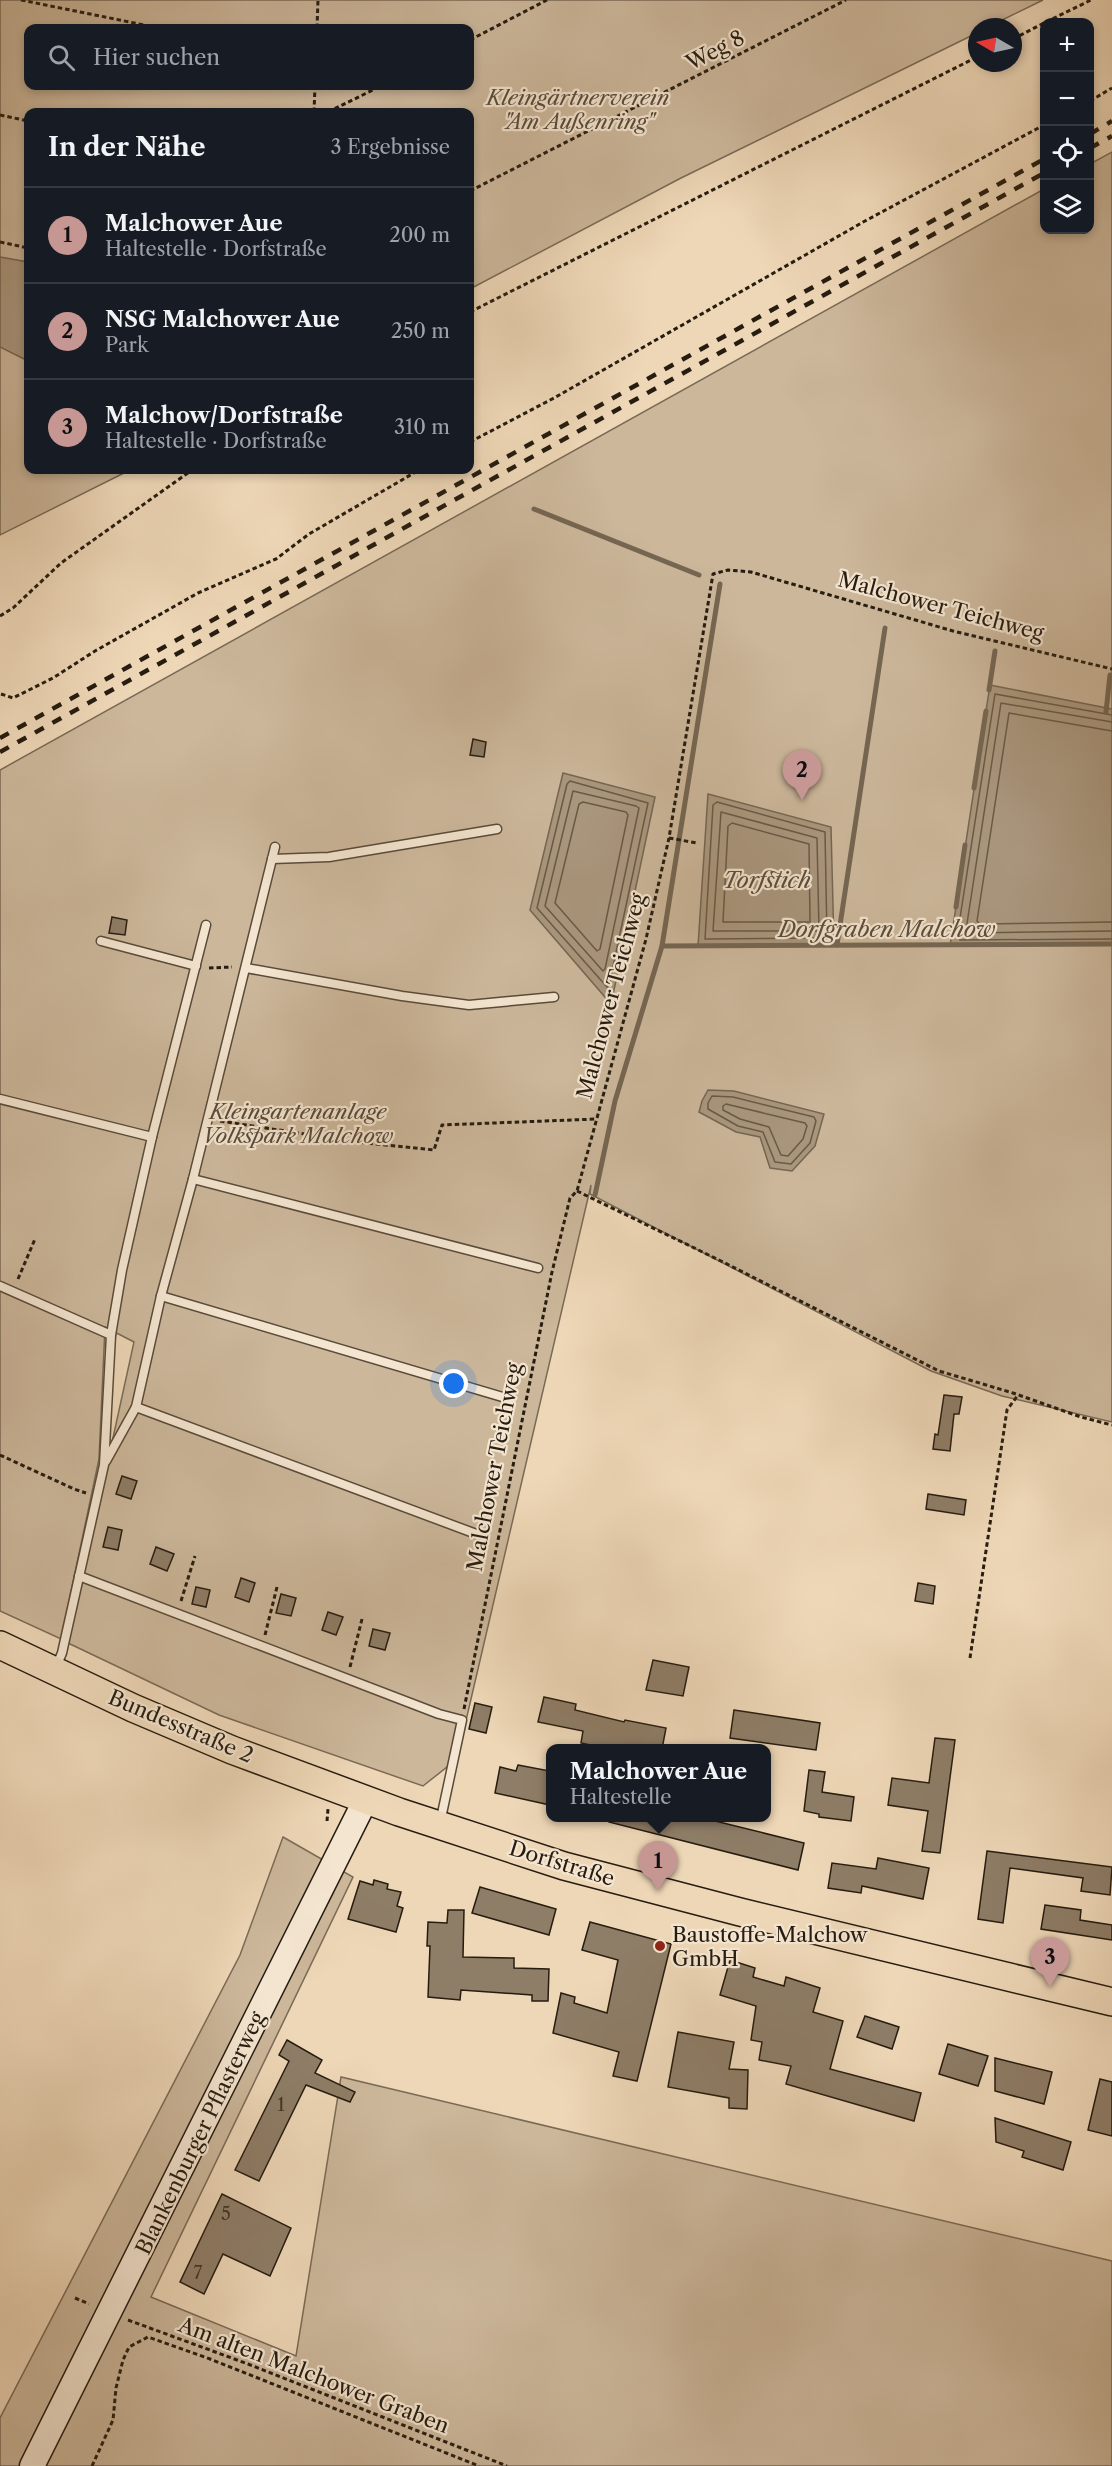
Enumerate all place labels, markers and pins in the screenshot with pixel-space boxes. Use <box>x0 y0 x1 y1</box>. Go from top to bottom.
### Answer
pin: 2 <box>782 750 822 800</box>
pin: 1 <box>638 1842 678 1891</box>
place label: Baustoffe-Malchow GmbH <box>672 1922 868 1971</box>
pin: 3 <box>1030 1938 1070 1987</box>
marker: Baustoffe-Malchow GmbH <box>653 1939 667 1953</box>

